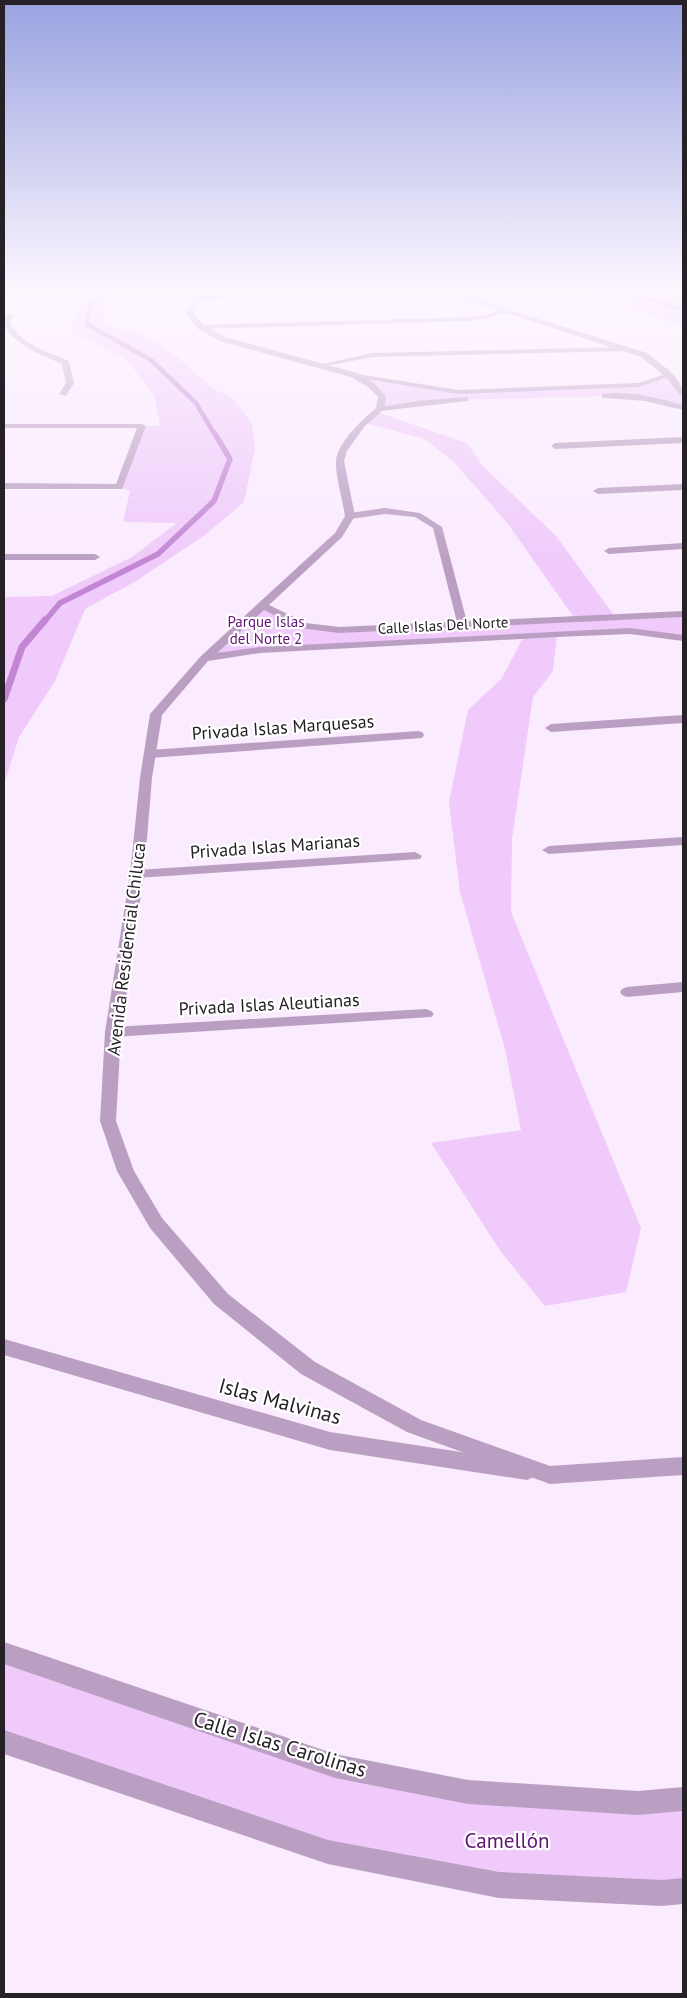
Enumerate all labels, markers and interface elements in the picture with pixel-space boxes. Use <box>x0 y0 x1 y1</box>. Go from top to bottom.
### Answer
park label: Parque Islas del Norte 2 <box>228 612 304 648</box>
street label: Calle Islas Del Norte <box>377 612 509 638</box>
street label: Privada Islas Marquesas <box>191 709 375 745</box>
street label: Privada Islas Marianas <box>189 829 361 863</box>
street label: Avenida Residencial Chiluca <box>102 841 150 1057</box>
street label: Privada Islas Aleutianas <box>178 988 360 1020</box>
street label: Islas Malvinas <box>216 1372 344 1430</box>
street label: Calle Islas Carolinas <box>190 1705 370 1783</box>
park label: Camellón <box>465 1827 549 1854</box>

